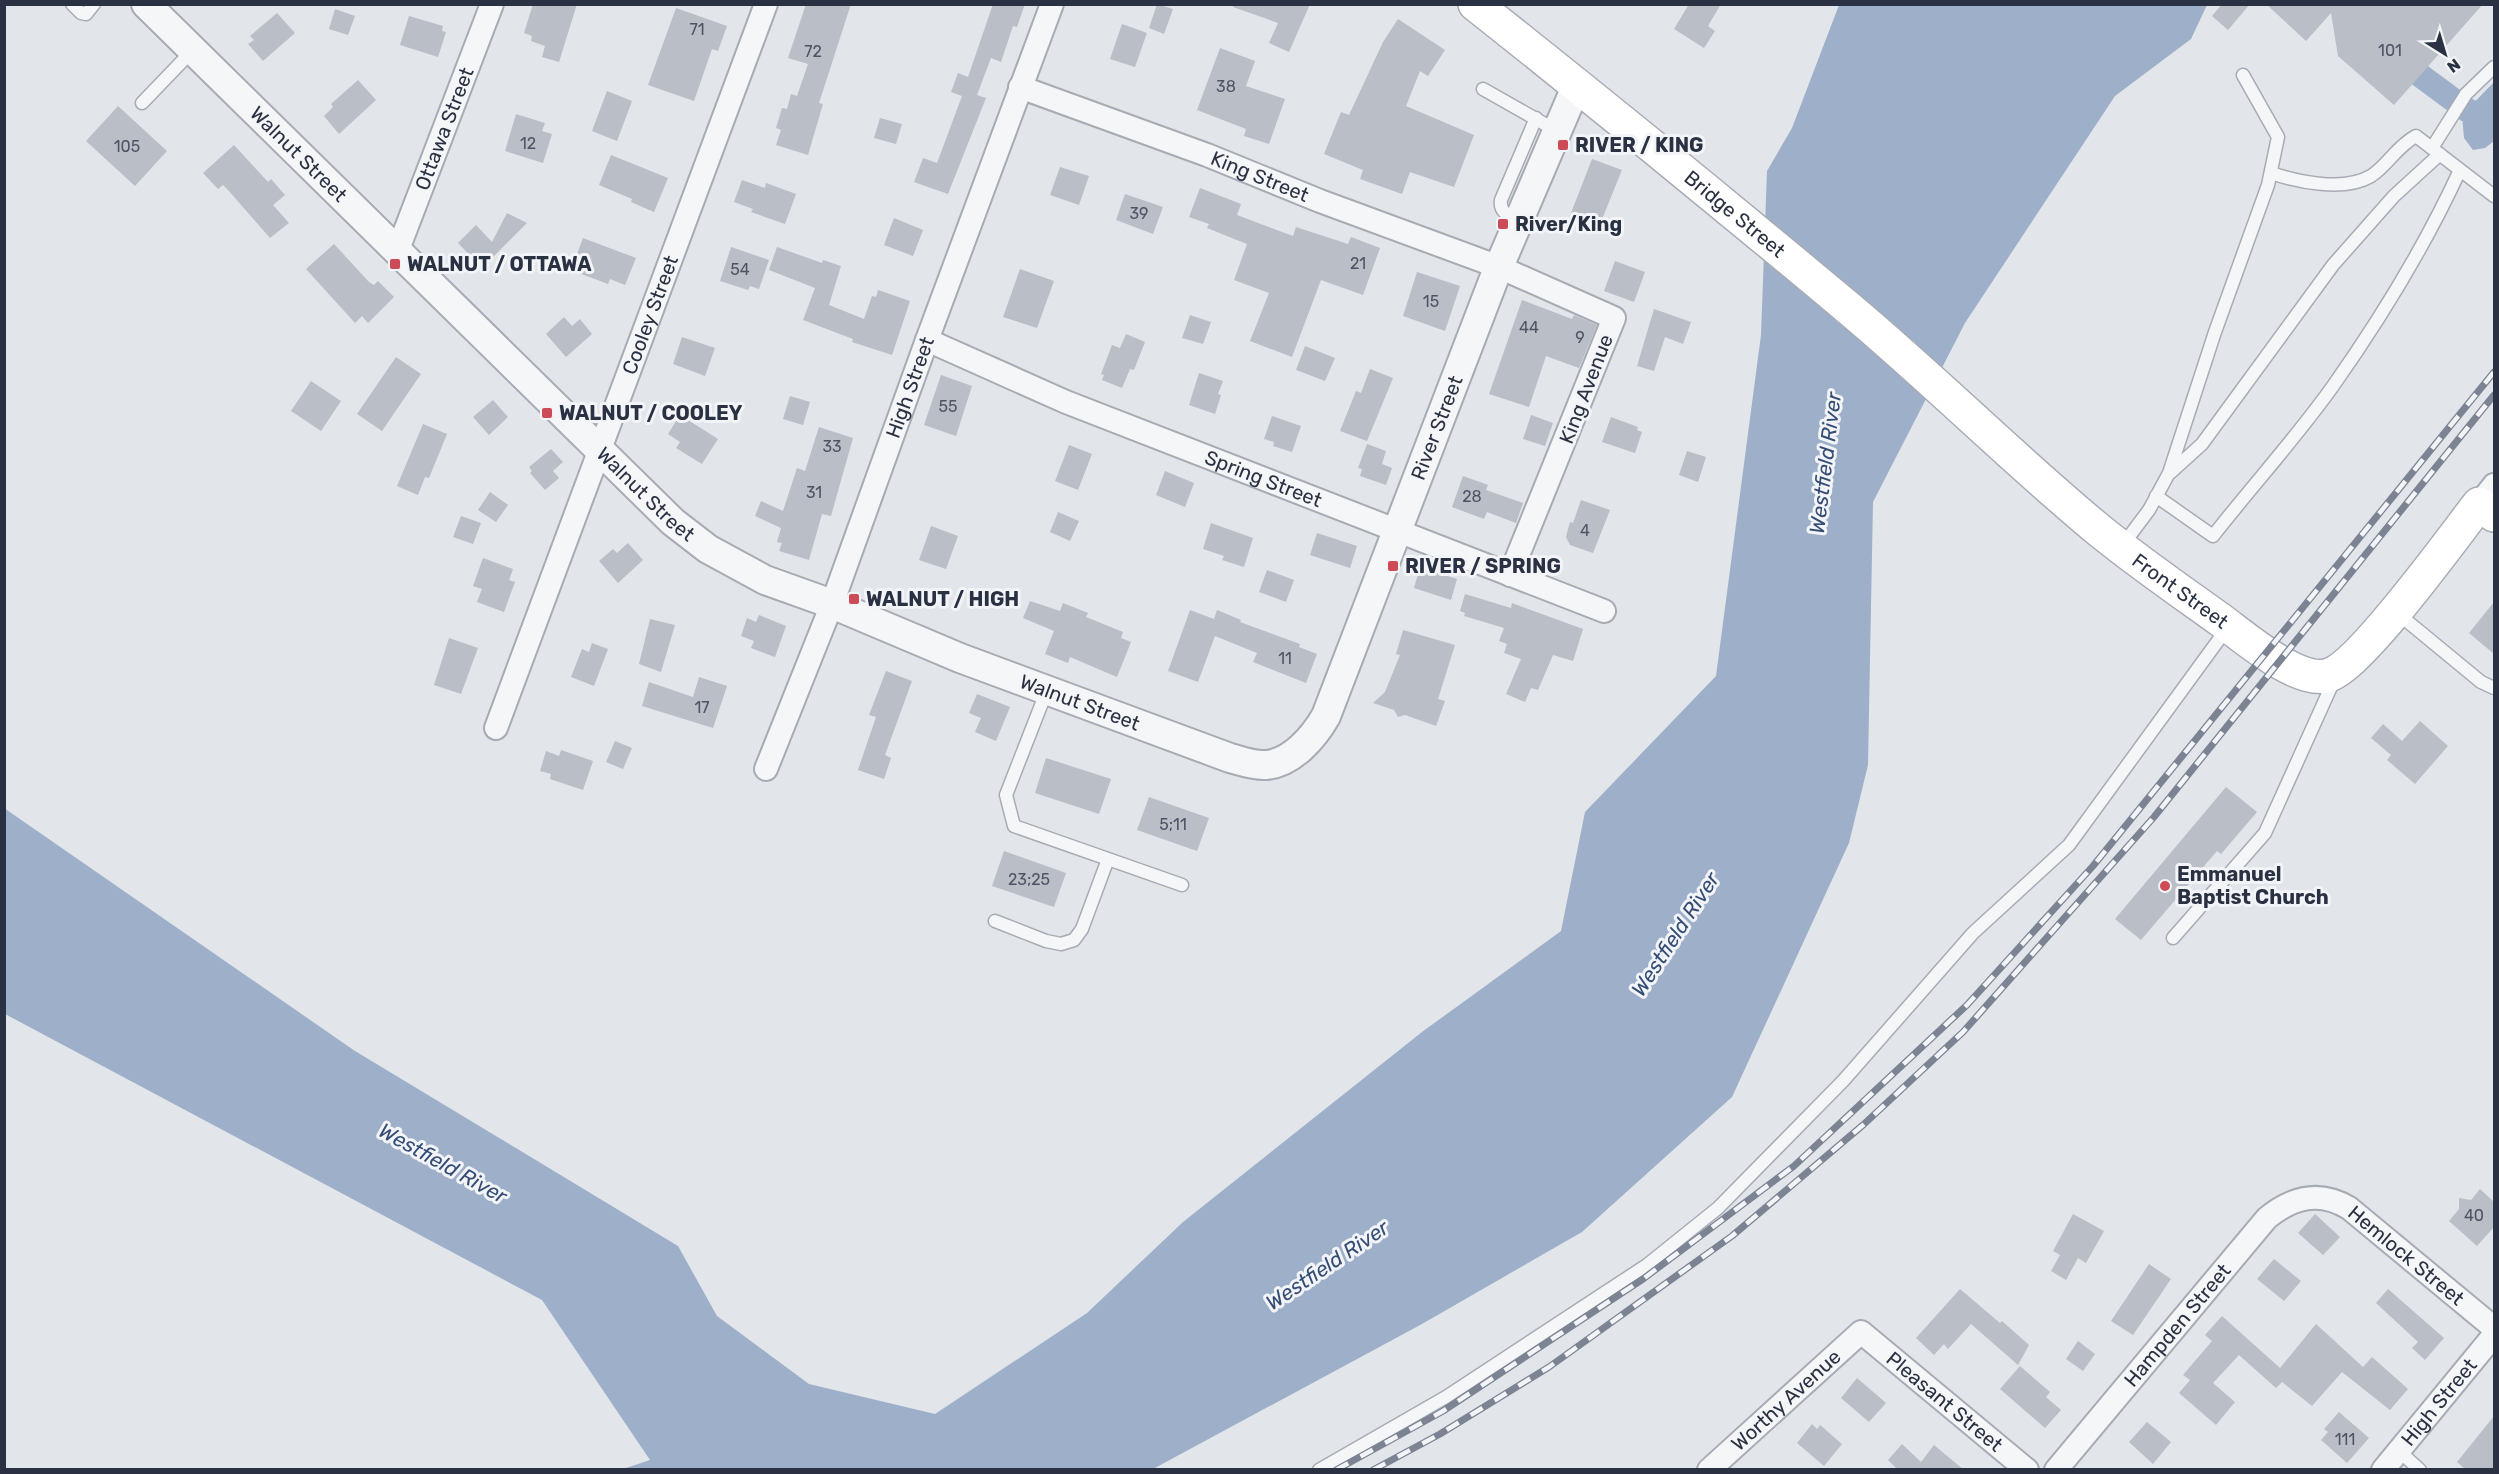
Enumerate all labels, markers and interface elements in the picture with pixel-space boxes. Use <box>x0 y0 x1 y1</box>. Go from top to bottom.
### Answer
house number: 71 <box>689 20 705 39</box>
north arrow <box>2415 24 2475 84</box>
house number: 101 <box>2378 41 2402 60</box>
house number: 72 <box>804 42 822 61</box>
text: N <box>2443 55 2464 77</box>
street label: Ottawa Street <box>410 64 479 194</box>
house number: 38 <box>1216 77 1236 96</box>
street label: Walnut Street <box>245 101 352 207</box>
place label: RIVER / KING <box>1575 133 1703 157</box>
house number: 12 <box>520 134 536 153</box>
house number: 105 <box>114 137 140 156</box>
marker: RIVER / KING <box>1556 138 1570 152</box>
street label: King Street <box>1207 146 1313 207</box>
street label: Bridge Street <box>1679 165 1790 263</box>
house number: 39 <box>1129 204 1149 223</box>
place label: River/King <box>1515 212 1622 236</box>
marker: River/King <box>1496 217 1510 231</box>
place label: WALNUT / OTTAWA <box>407 252 592 276</box>
street label: Cooley Street <box>617 252 683 378</box>
house number: 21 <box>1350 254 1366 273</box>
marker: WALNUT / OTTAWA <box>388 257 402 271</box>
house number: 54 <box>730 260 750 279</box>
house number: 15 <box>1423 292 1439 311</box>
house number: 44 <box>1519 318 1539 337</box>
house number: 9 <box>1575 328 1585 347</box>
street label: King Avenue <box>1554 331 1618 447</box>
street label: High Street <box>881 333 939 441</box>
street label: River Street <box>1406 372 1468 483</box>
water label: Westfield River <box>1804 390 1846 535</box>
house number: 55 <box>938 397 958 416</box>
place label: WALNUT / COOLEY <box>559 401 743 425</box>
marker: WALNUT / COOLEY <box>540 406 554 420</box>
house number: 33 <box>822 437 842 456</box>
street label: Walnut Street <box>592 442 700 546</box>
street label: Spring Street <box>1201 445 1326 512</box>
house number: 31 <box>806 483 822 502</box>
house number: 28 <box>1462 487 1482 506</box>
house number: 4 <box>1580 521 1590 540</box>
street label: Front Street <box>2127 548 2233 634</box>
place label: RIVER / SPRING <box>1405 554 1561 578</box>
marker: RIVER / SPRING <box>1386 559 1400 573</box>
place label: WALNUT / HIGH <box>866 587 1019 611</box>
marker: WALNUT / HIGH <box>847 592 861 606</box>
house number: 11 <box>1278 649 1292 668</box>
street label: Walnut Street <box>1017 669 1143 736</box>
house number: 17 <box>694 698 710 717</box>
house number: 5;11 <box>1159 815 1187 834</box>
place label: Emmanuel Baptist Church <box>2177 862 2329 909</box>
water label: Westfield River <box>1626 867 1725 1001</box>
house number: 23;25 <box>1008 870 1050 889</box>
marker: Emmanuel Baptist Church <box>2158 879 2172 893</box>
water label: Westfield River <box>375 1117 512 1209</box>
street label: Hemlock Street <box>2343 1200 2469 1310</box>
house number: 40 <box>2464 1206 2484 1225</box>
water label: Westfield River <box>1261 1214 1394 1315</box>
street label: Hampden Street <box>2119 1259 2236 1391</box>
street label: Worthy Avenue <box>1726 1344 1846 1456</box>
street label: Pleasant Street <box>1882 1346 2008 1457</box>
street label: High Street <box>2396 1353 2482 1451</box>
house number: 111 <box>2335 1430 2355 1449</box>

